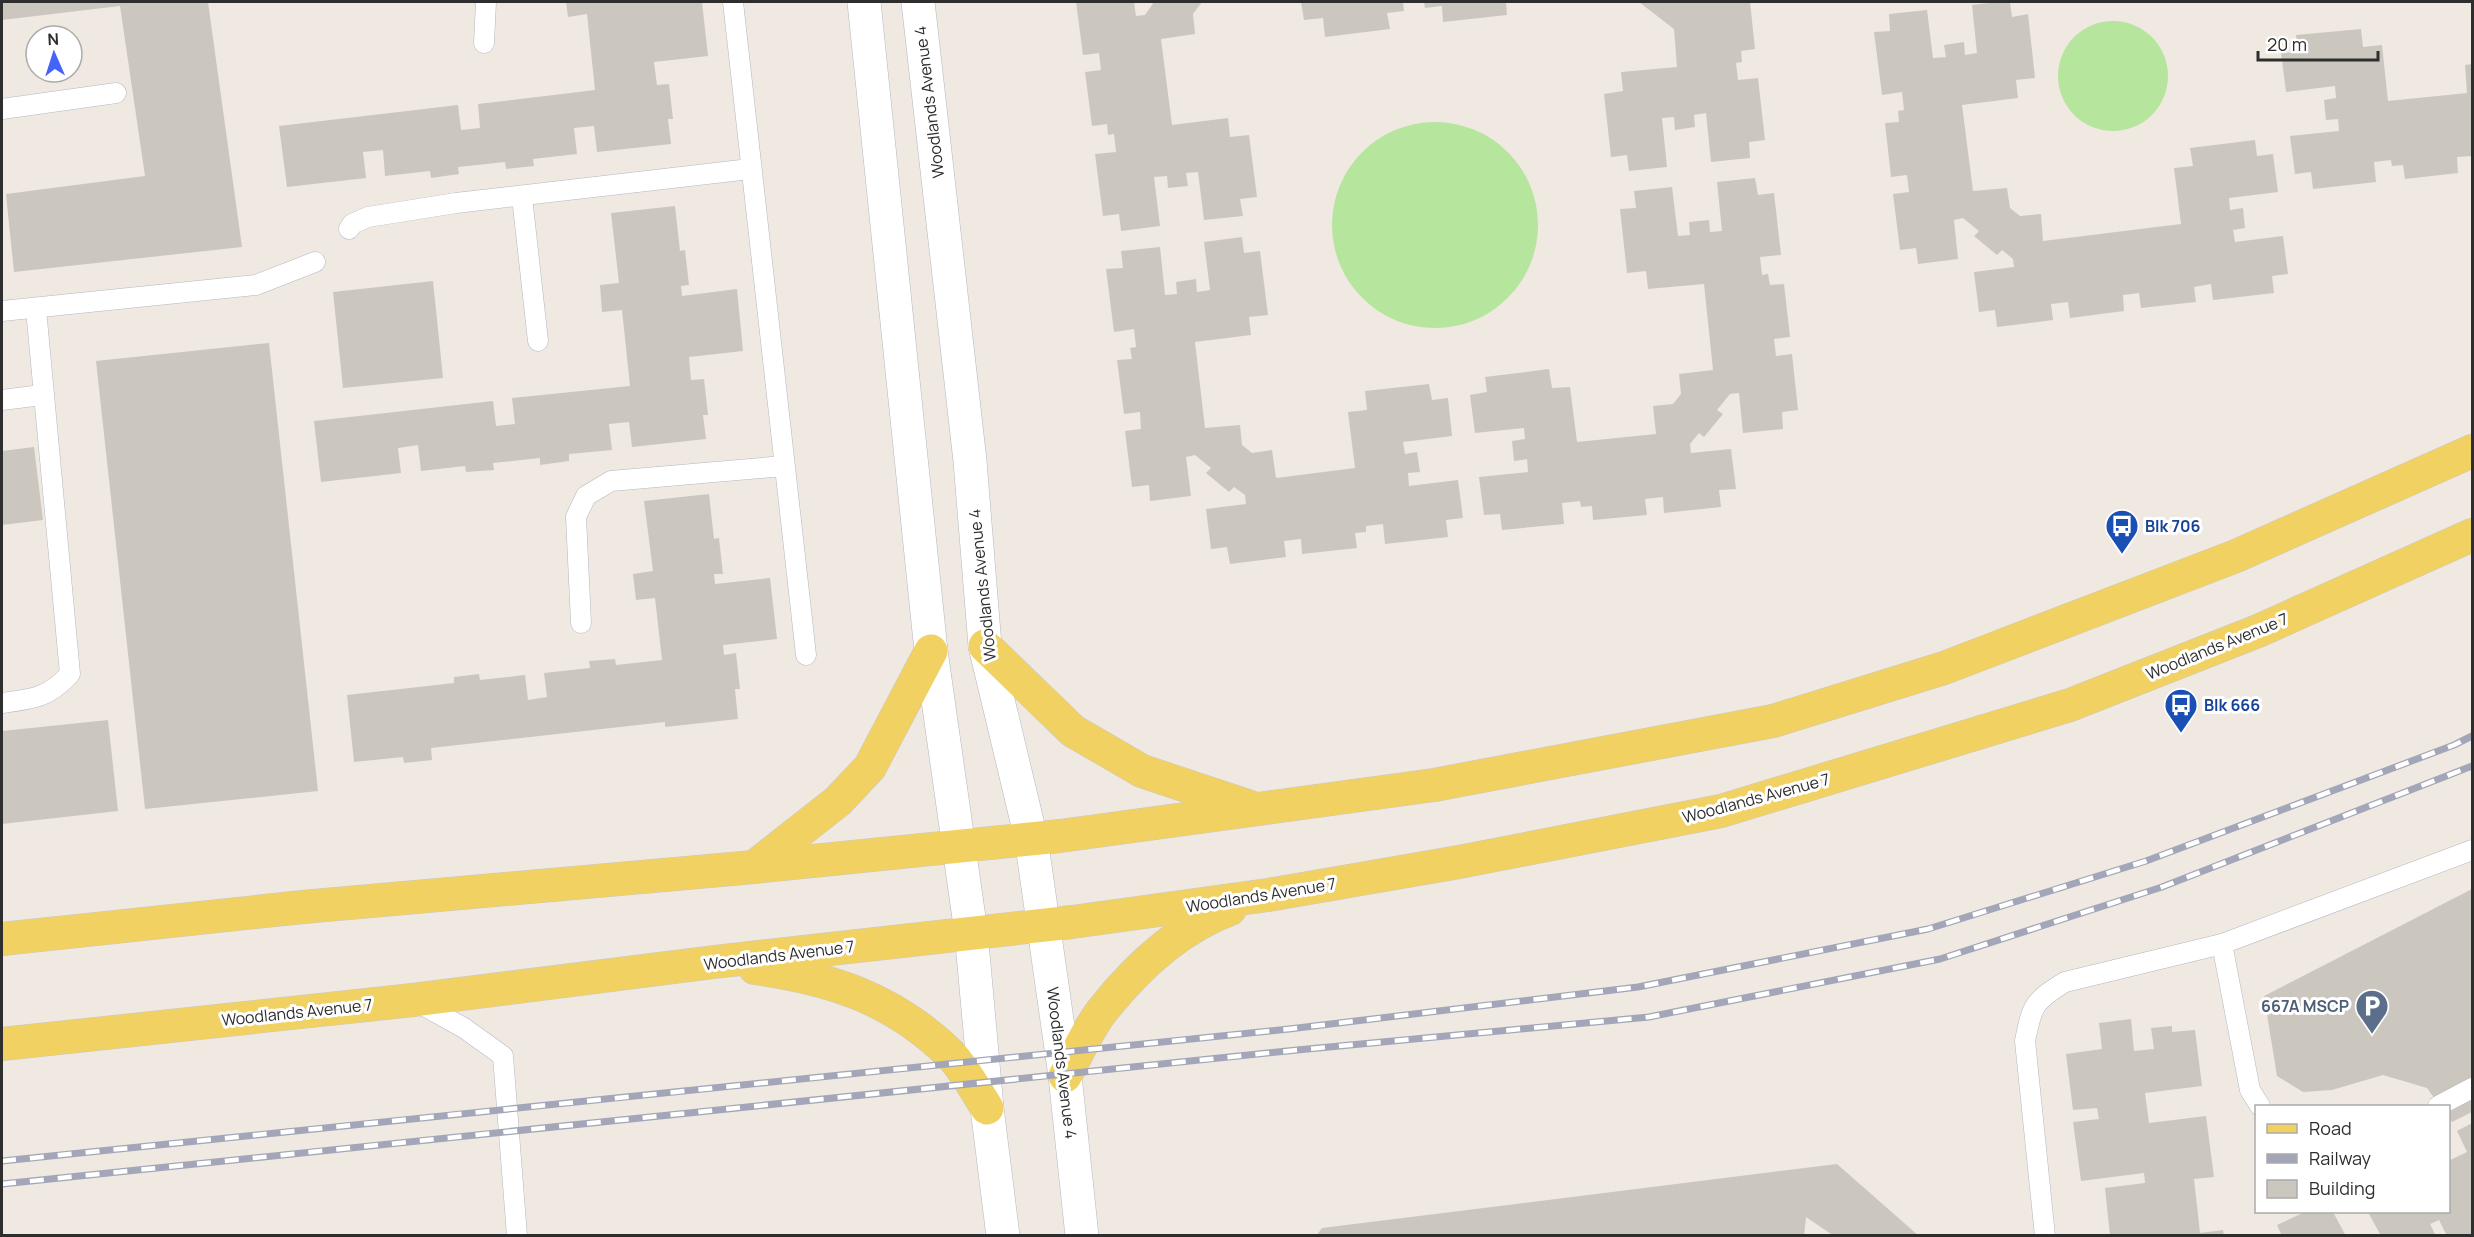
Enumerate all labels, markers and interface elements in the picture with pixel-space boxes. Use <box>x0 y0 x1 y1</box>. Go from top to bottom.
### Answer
north arrow <box>24 24 84 84</box>
scale bar <box>2258 24 2378 62</box>
street label: Woodlands Avenue 4 <box>909 25 949 179</box>
text: N <box>47 28 60 50</box>
text: 20 m <box>2267 32 2307 56</box>
street label: Woodlands Avenue 4 <box>963 508 1001 662</box>
bus stop icon: Blk 706 <box>2104 508 2140 555</box>
place label: Blk 706 <box>2145 515 2200 537</box>
street label: Woodlands Avenue 7 <box>2143 607 2291 685</box>
bus stop icon: Blk 666 <box>2163 687 2199 734</box>
place label: Blk 666 <box>2204 694 2260 716</box>
street label: Woodlands Avenue 7 <box>1680 768 1832 828</box>
street label: Woodlands Avenue 7 <box>1184 872 1338 918</box>
street label: Woodlands Avenue 7 <box>702 935 856 975</box>
street label: Woodlands Avenue 4 <box>1042 986 1082 1140</box>
parking icon: 667A MSCP <box>2354 988 2390 1035</box>
street label: Woodlands Avenue 7 <box>220 993 374 1031</box>
place label: 667A MSCP <box>2261 995 2349 1017</box>
legend <box>2255 1105 2450 1213</box>
text: Road <box>2309 1116 2352 1140</box>
text: Railway <box>2309 1146 2371 1170</box>
text: Building <box>2309 1176 2375 1200</box>

